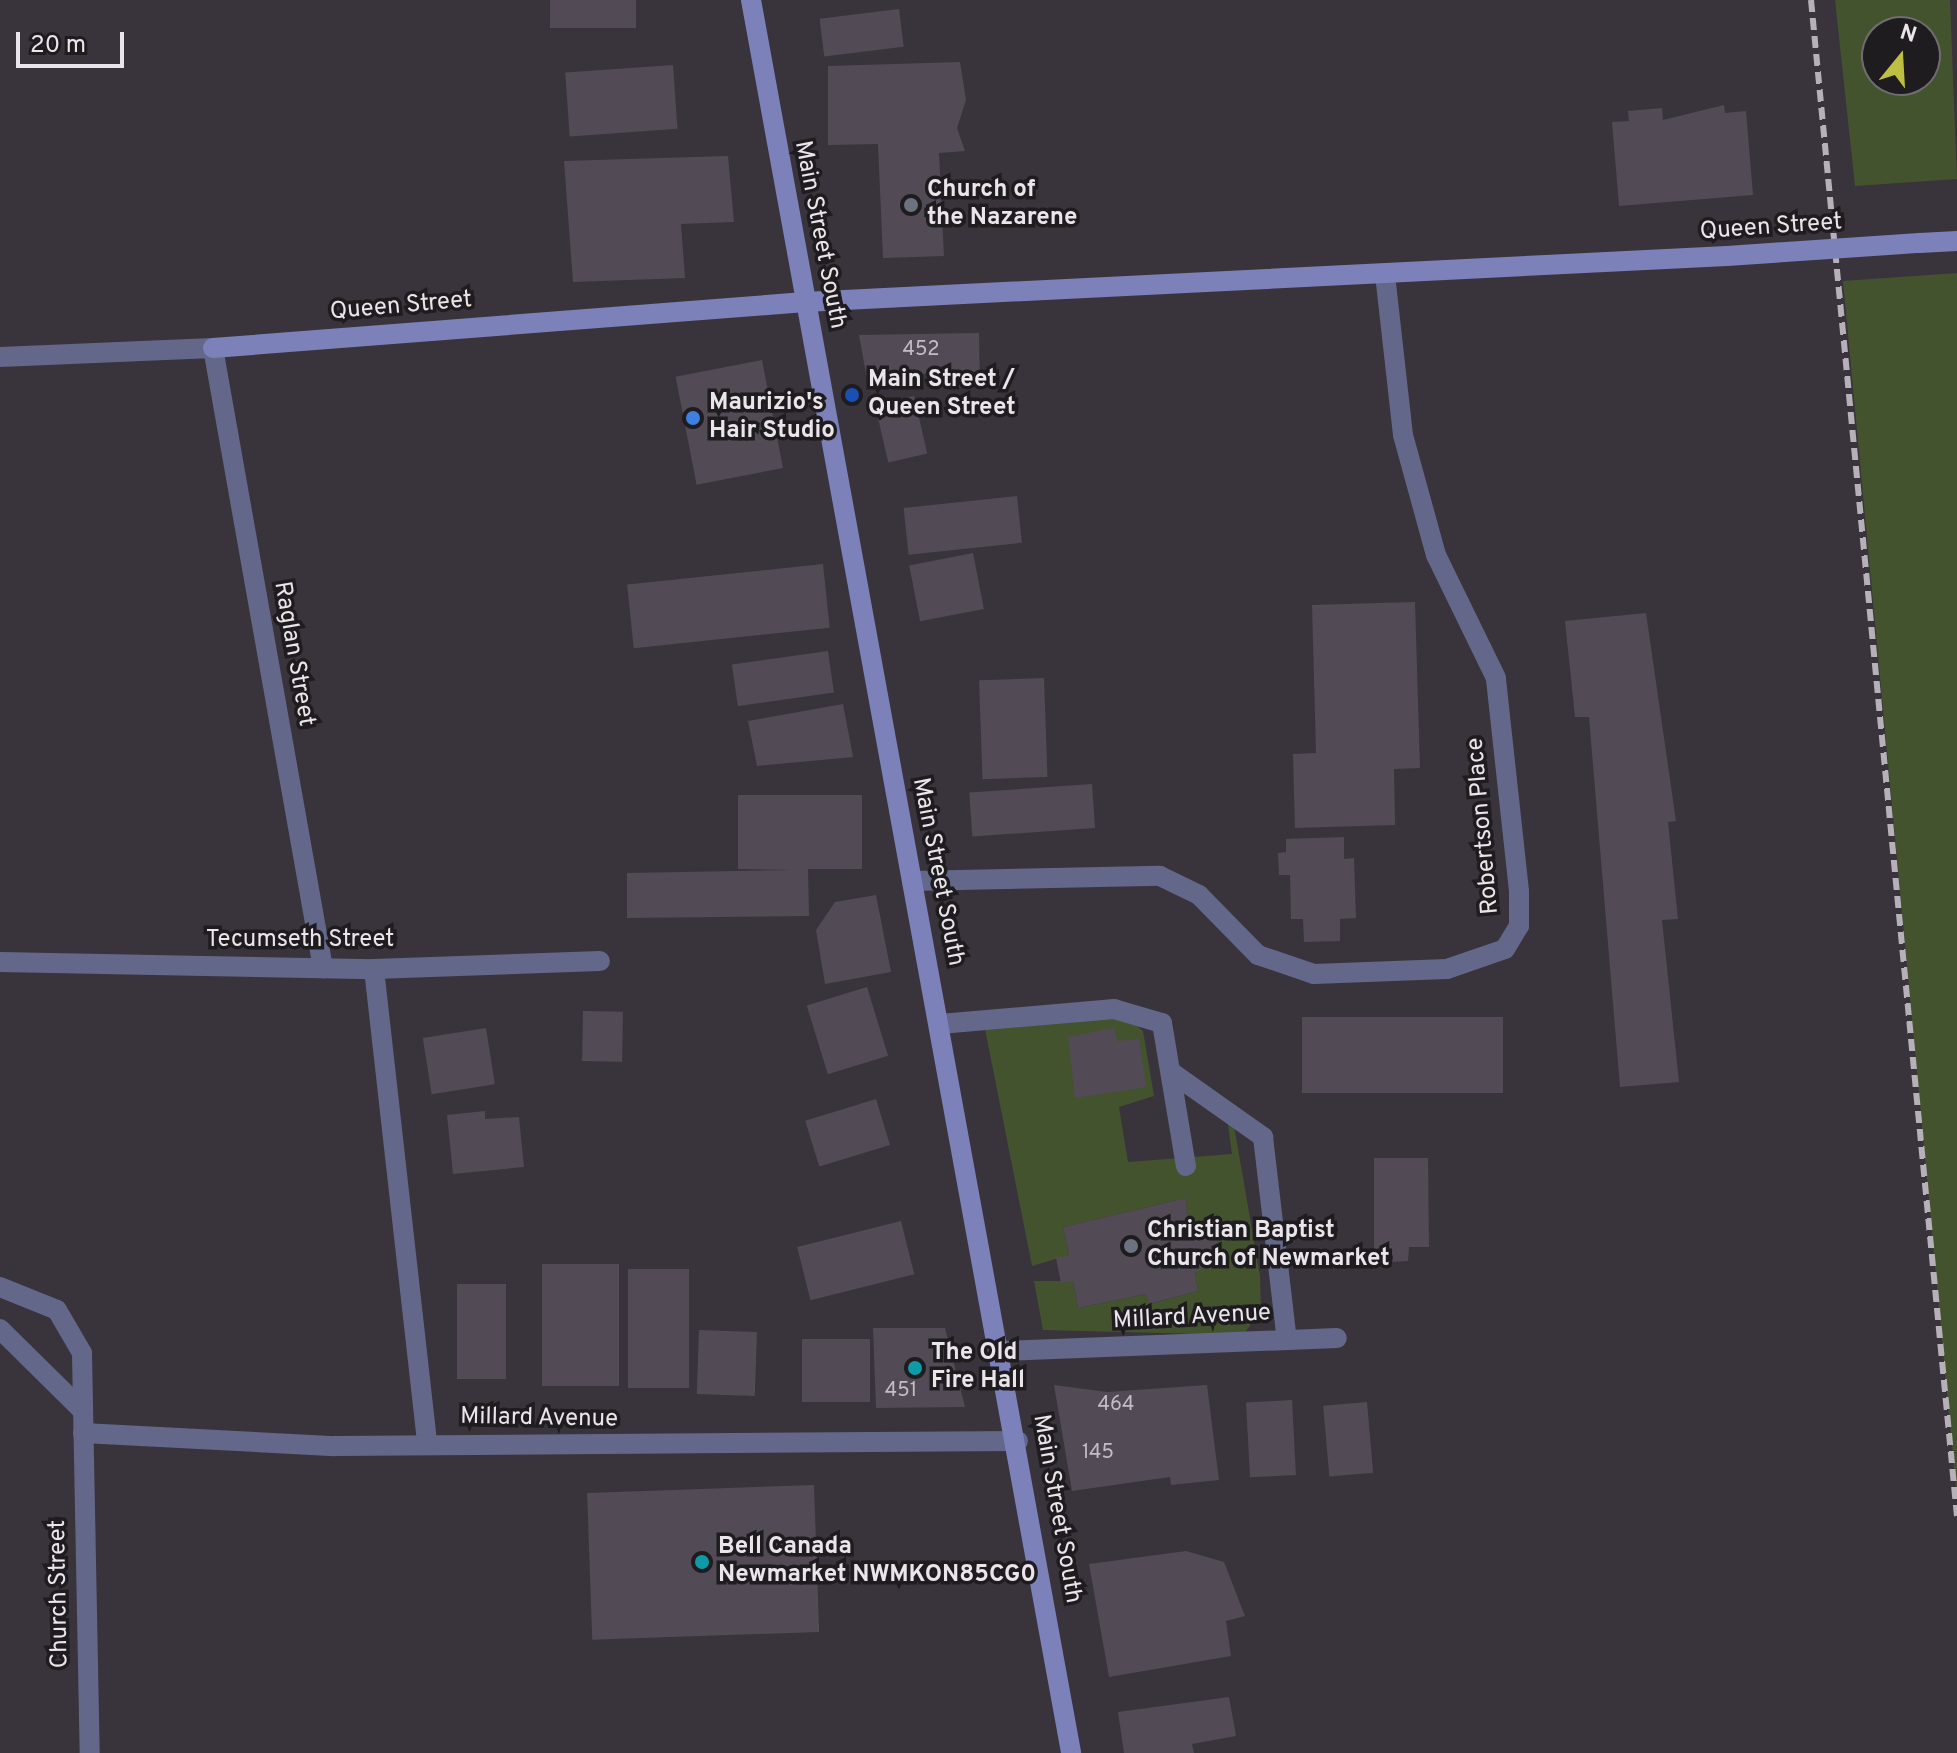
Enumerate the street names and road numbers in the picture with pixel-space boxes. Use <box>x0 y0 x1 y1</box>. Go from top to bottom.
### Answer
street label: Main Street South <box>787 138 851 332</box>
street label: Queen Street <box>1699 209 1843 247</box>
street label: Queen Street <box>329 286 473 328</box>
street label: Raglan Street <box>266 579 320 729</box>
street label: Robertson Place <box>1462 736 1506 916</box>
street label: Main Street South <box>905 775 969 969</box>
street label: Tecumseth Street <box>206 927 394 955</box>
street label: Millard Avenue <box>1112 1299 1272 1337</box>
street label: Millard Avenue <box>459 1403 619 1435</box>
street label: Main Street South <box>1025 1412 1087 1606</box>
street label: Church Street <box>44 1519 76 1669</box>

